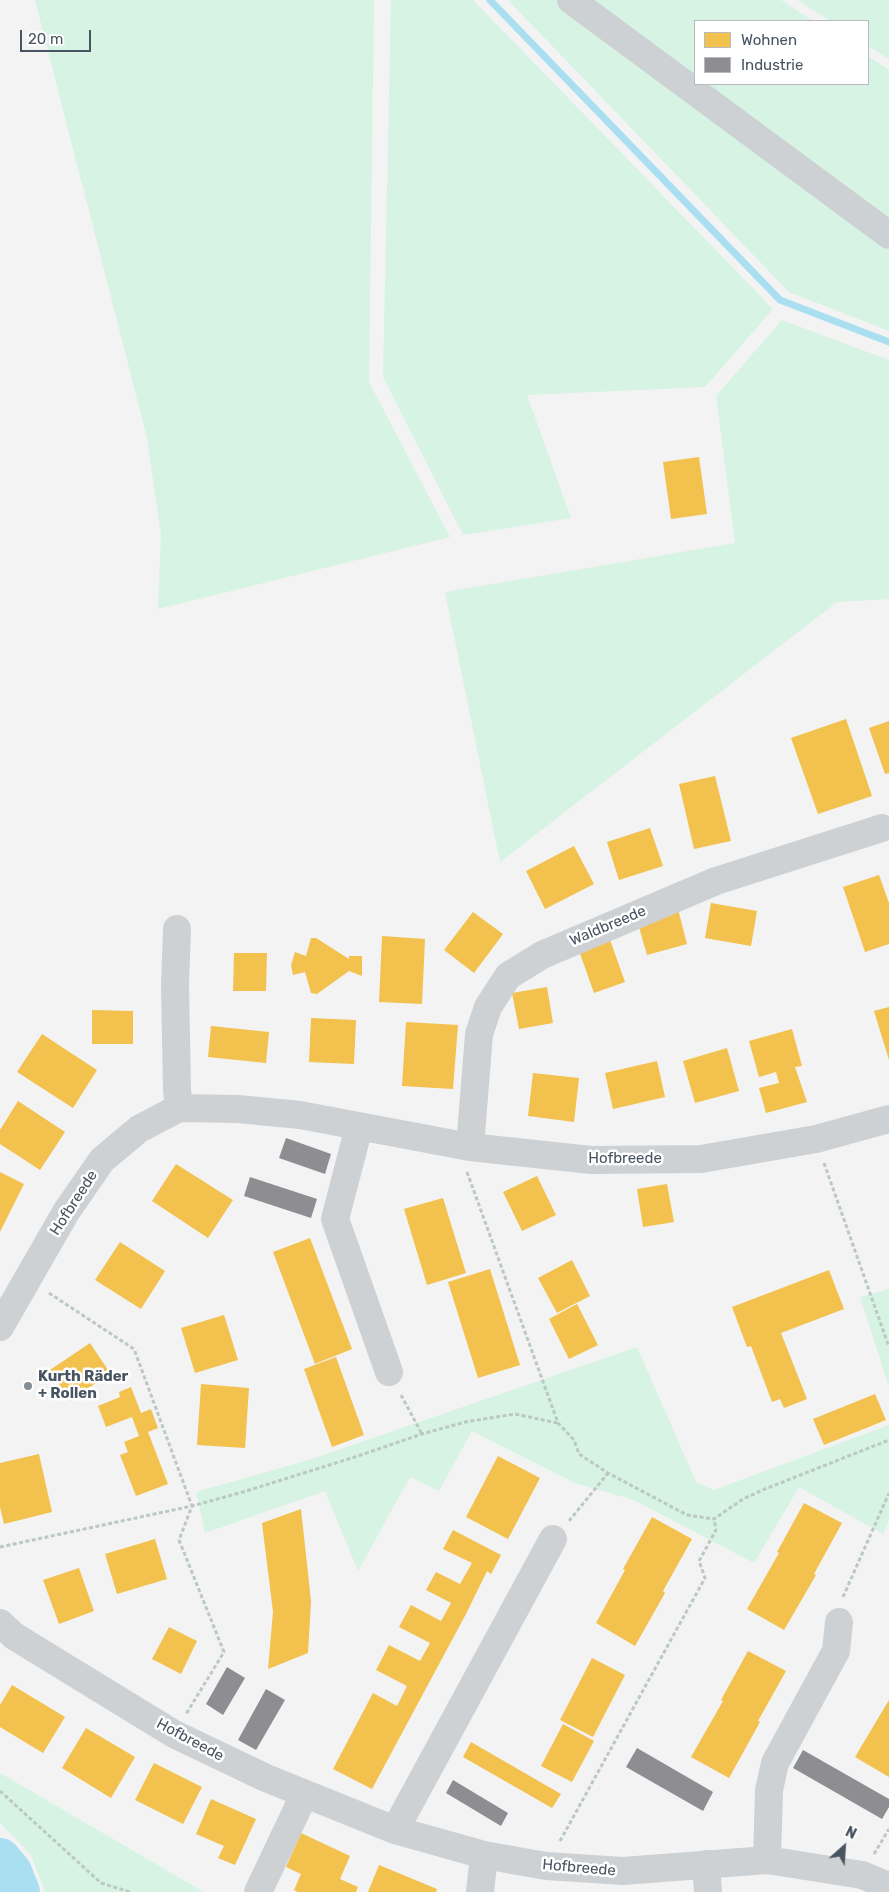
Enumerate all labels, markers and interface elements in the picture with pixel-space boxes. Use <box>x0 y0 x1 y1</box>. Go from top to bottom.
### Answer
scale bar <box>22 20 94 52</box>
legend <box>694 20 869 85</box>
text: 20 m <box>28 30 63 48</box>
text: Wohnen <box>741 31 797 49</box>
text: Industrie <box>741 56 803 74</box>
street label: Waldbreede <box>567 902 649 950</box>
street label: Hofbreede <box>588 1150 662 1168</box>
street label: Hofbreede <box>46 1167 102 1239</box>
place label: Kurth Räder + Rollen <box>38 1368 128 1403</box>
marker: Kurth Räder + Rollen <box>22 1380 34 1392</box>
street label: Hofbreede <box>153 1715 227 1765</box>
north arrow <box>819 1822 869 1872</box>
text: N <box>843 1823 859 1843</box>
street label: Hofbreede <box>542 1856 616 1880</box>

